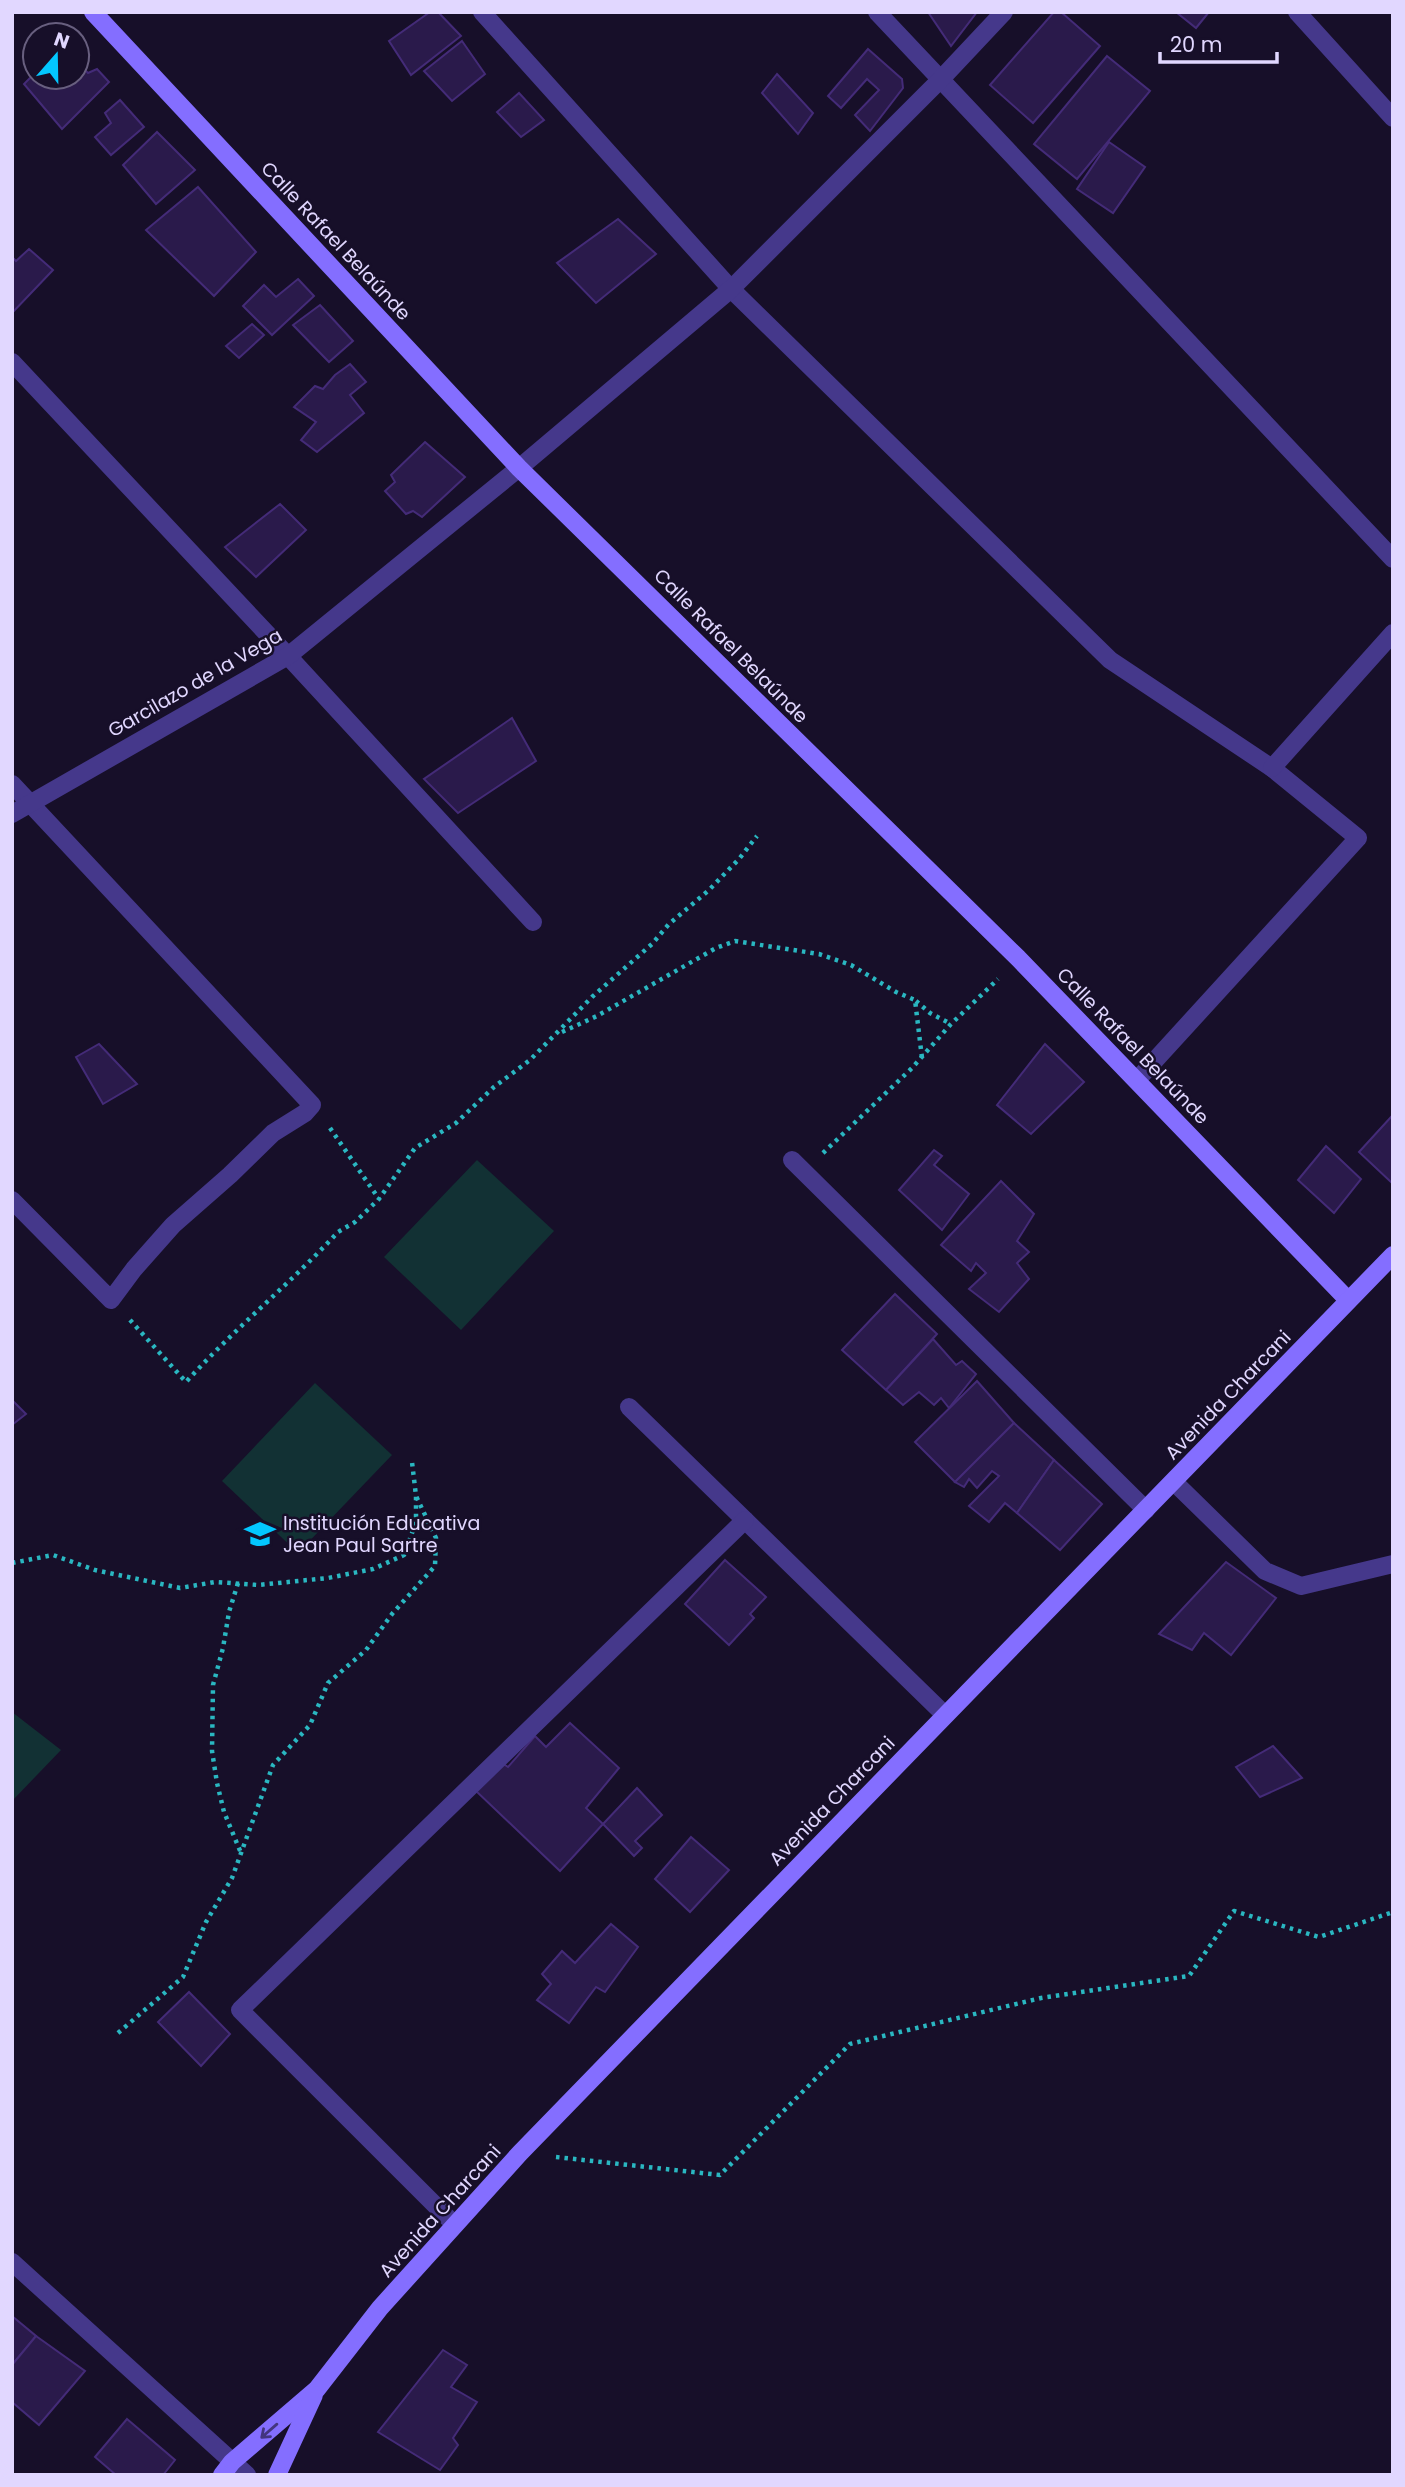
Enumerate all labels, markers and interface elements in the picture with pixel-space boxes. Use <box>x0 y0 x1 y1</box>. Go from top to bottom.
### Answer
north arrow <box>21 21 91 91</box>
scale bar <box>1160 21 1277 65</box>
text: N <box>50 25 73 56</box>
text: 20 m <box>1170 30 1223 59</box>
street label: Calle Rafael Belaúnde <box>255 156 417 326</box>
street label: Calle Rafael Belaúnde <box>648 563 814 729</box>
street label: Garcilazo de la Vega <box>103 622 287 744</box>
street label: Calle Rafael Belaúnde <box>1051 962 1215 1130</box>
street label: Avenida Charcani <box>1159 1324 1297 1466</box>
place label: Institución Educativa Jean Paul Sartre <box>283 1510 480 1559</box>
school or university icon: Institución Educativa Jean Paul Sartre <box>243 1517 277 1551</box>
street label: Avenida Charcani <box>763 1730 901 1872</box>
street label: Avenida Charcani <box>373 2138 507 2284</box>
one-way arrow <box>260 2423 278 2439</box>

